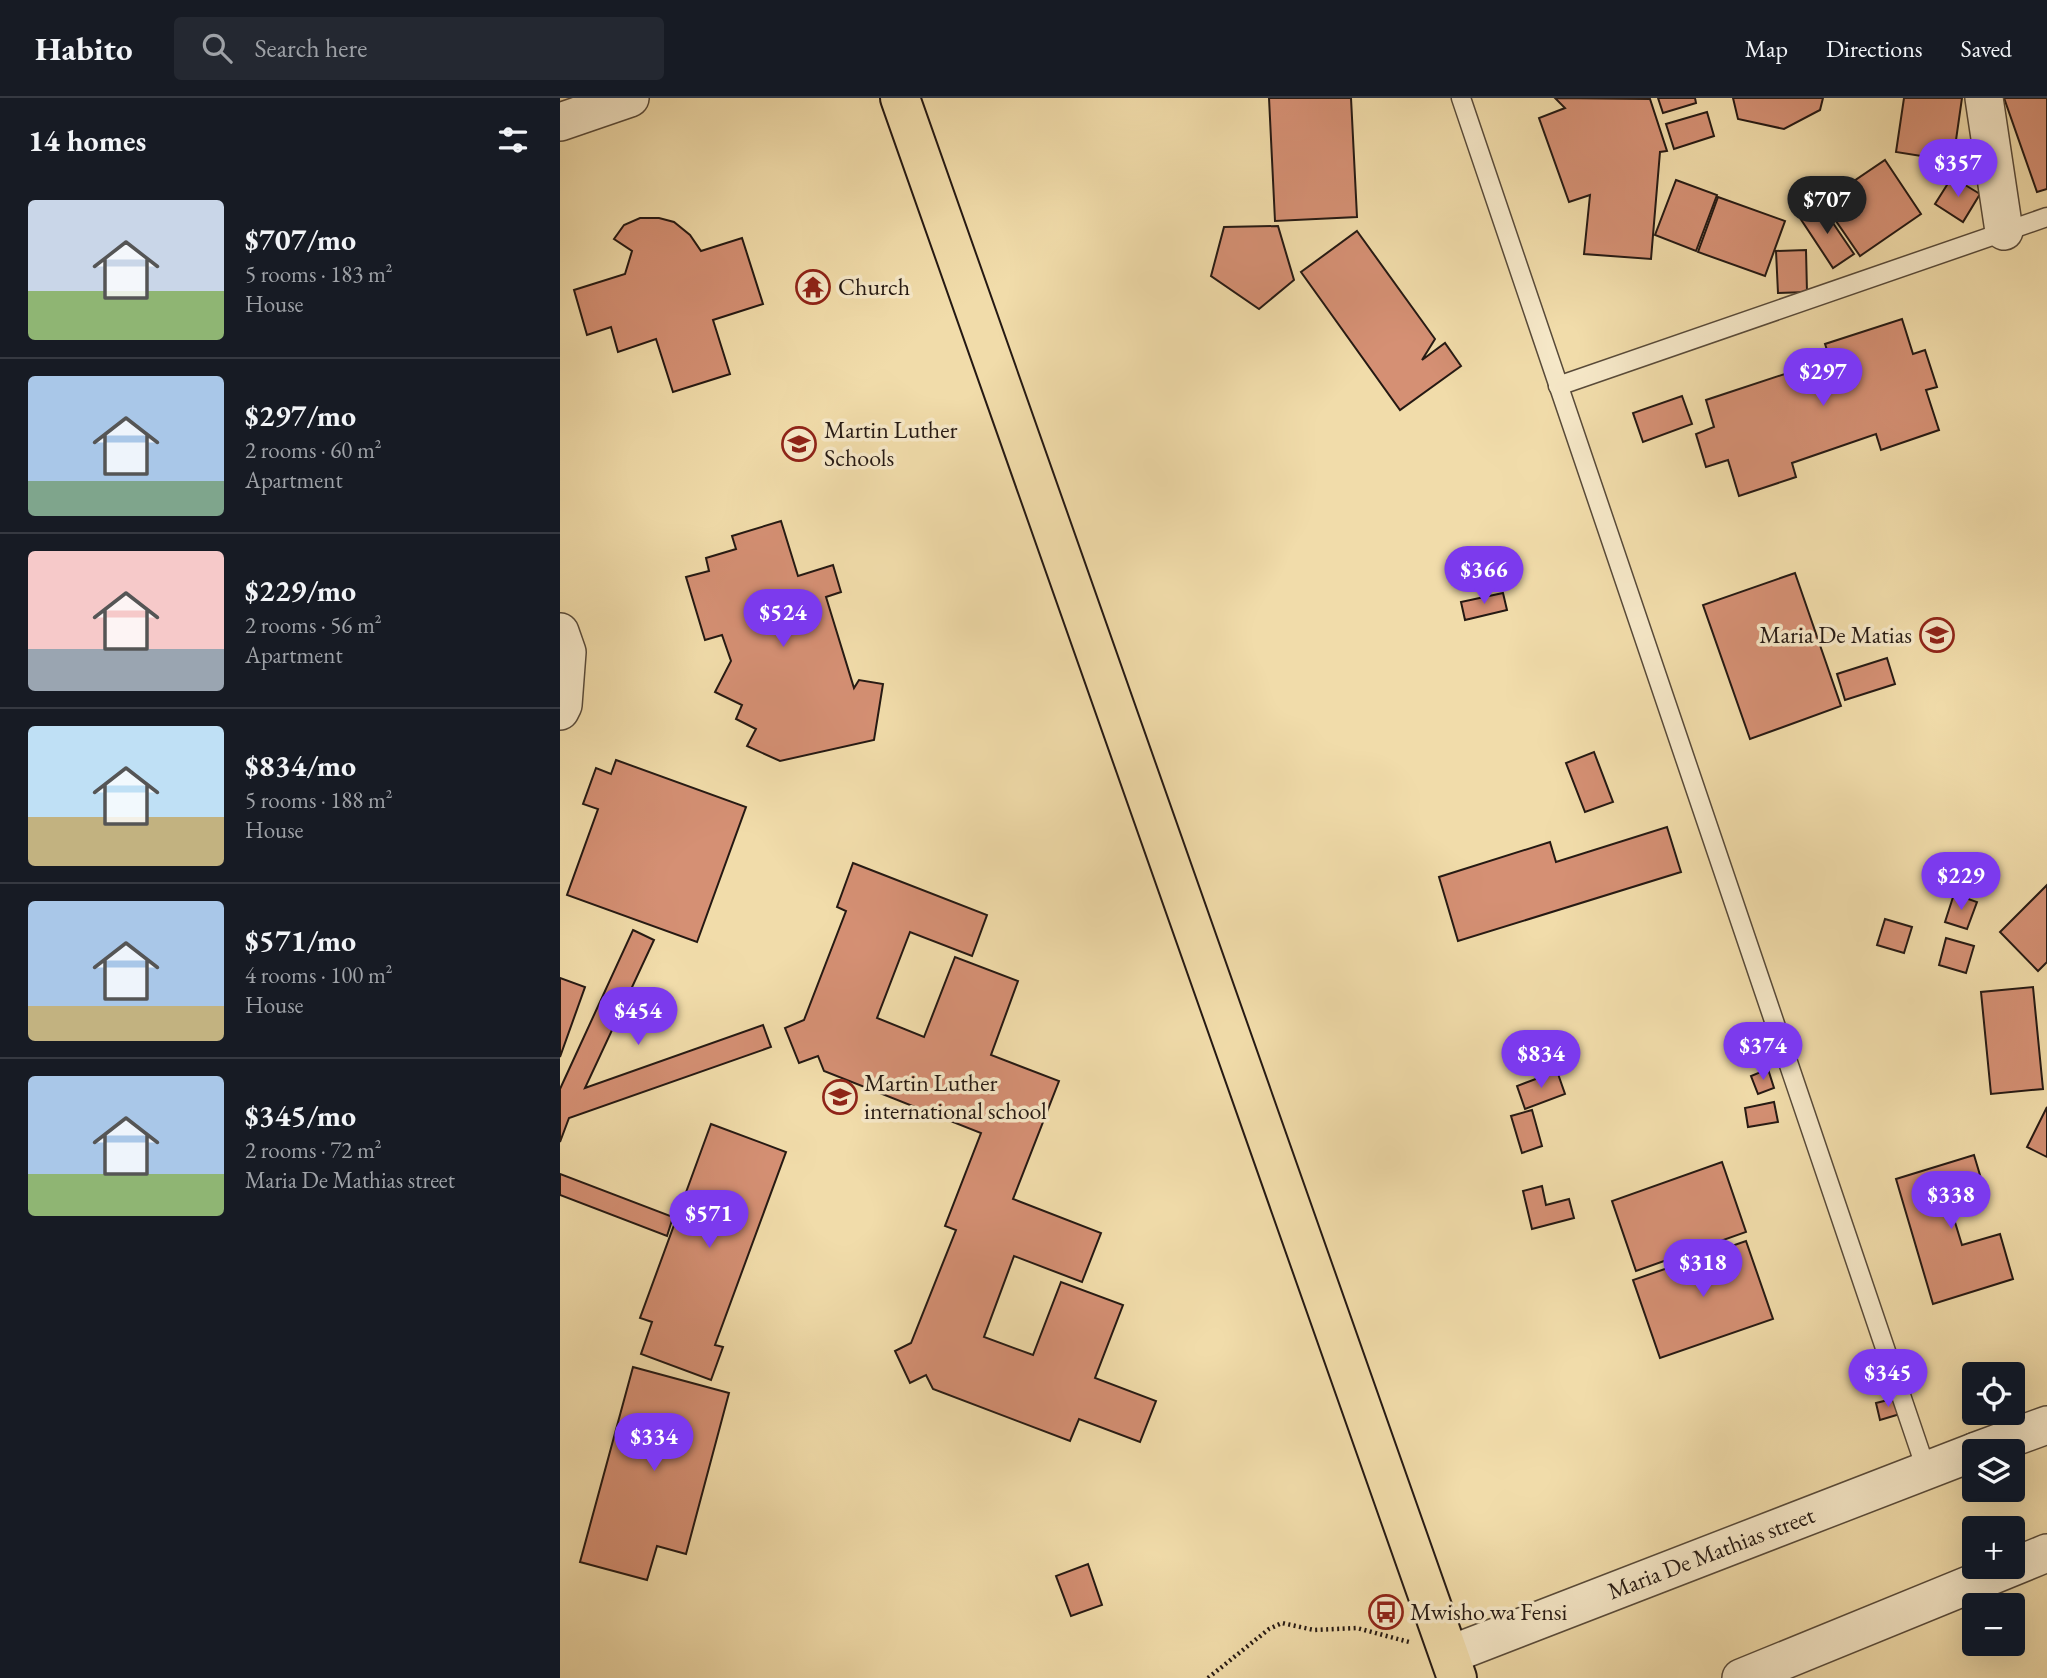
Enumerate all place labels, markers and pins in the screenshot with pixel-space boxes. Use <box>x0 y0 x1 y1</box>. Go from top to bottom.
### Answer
pin: $357 <box>1917 140 1999 199</box>
pin: $707 <box>1786 176 1868 236</box>
temple icon: Church <box>794 268 832 306</box>
place label: Church <box>838 271 910 302</box>
pin: $297 <box>1782 348 1864 408</box>
place label: Martin Luther Schools <box>824 414 958 473</box>
school or university icon: Martin Luther Schools <box>780 425 818 463</box>
pin: $366 <box>1443 546 1525 606</box>
pin: $524 <box>742 589 824 649</box>
school or university icon: Maria De Matias <box>1918 616 1956 654</box>
place label: Maria De Matias <box>1759 619 1912 650</box>
pin: $229 <box>1920 852 2002 912</box>
pin: $454 <box>597 988 679 1047</box>
pin: $374 <box>1722 1023 1804 1082</box>
pin: $834 <box>1500 1030 1582 1090</box>
place label: Martin Luther international school <box>864 1067 1047 1126</box>
school or university icon: Martin Luther international school <box>821 1078 859 1116</box>
pin: $338 <box>1910 1172 1992 1231</box>
pin: $571 <box>668 1190 750 1250</box>
pin: $318 <box>1662 1240 1744 1299</box>
pin: $345 <box>1847 1350 1929 1409</box>
pin: $334 <box>613 1414 695 1473</box>
bus stop icon: Mwisho wa Fensi <box>1367 1593 1405 1631</box>
place label: Mwisho wa Fensi <box>1410 1596 1568 1627</box>

